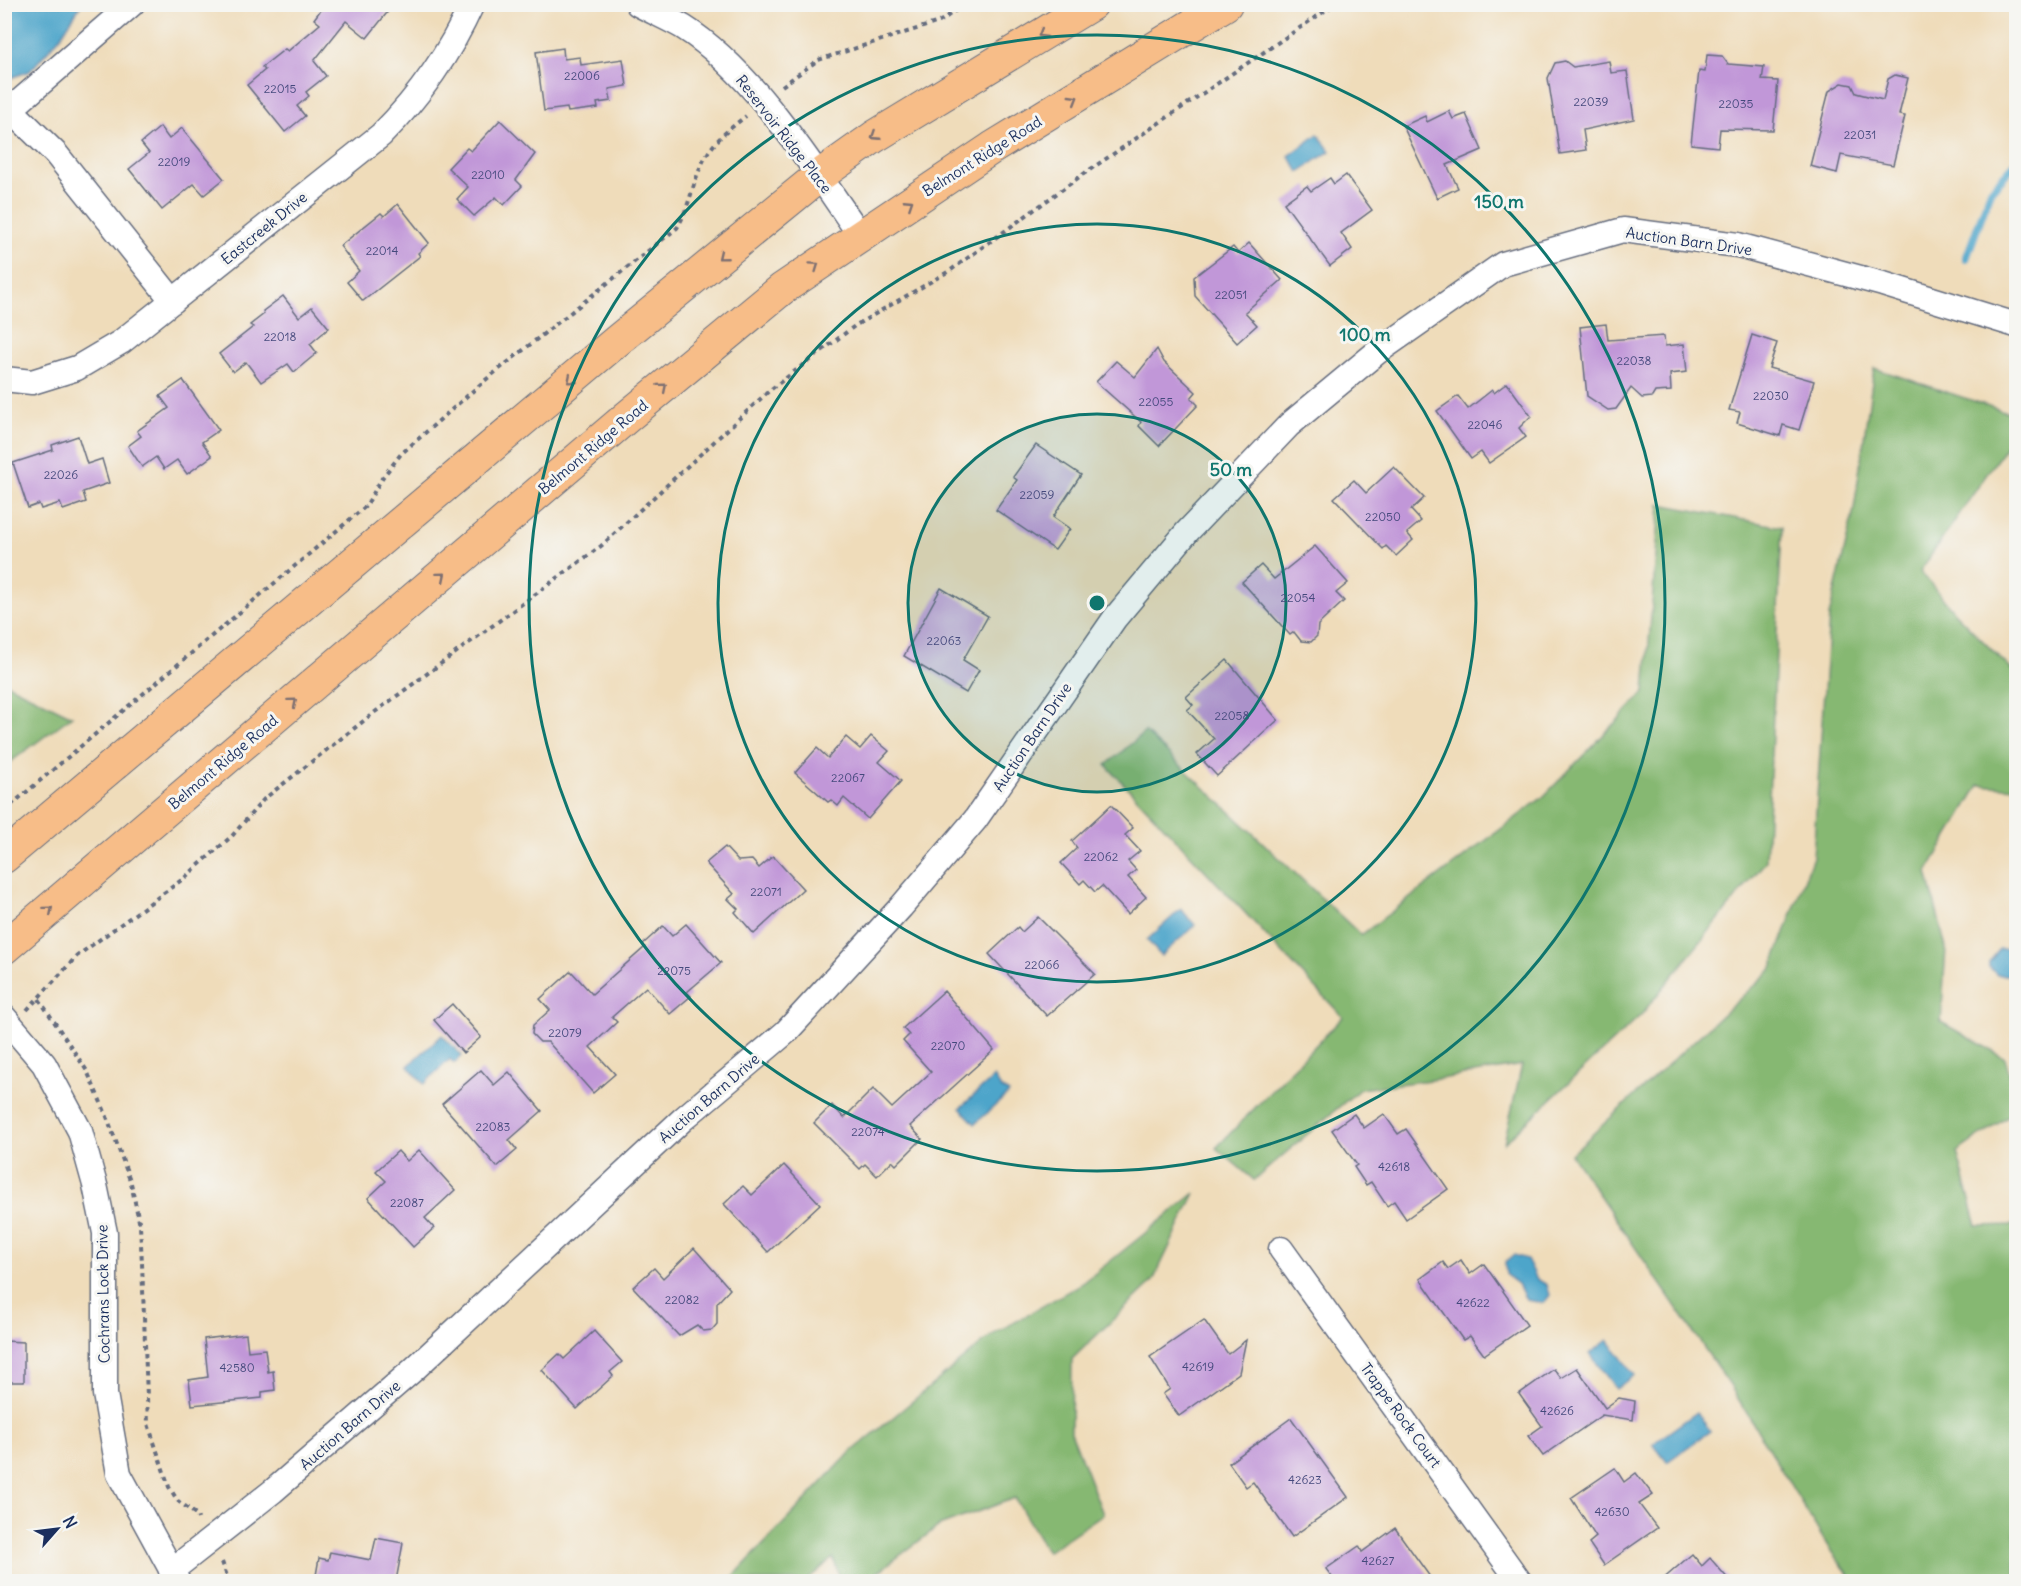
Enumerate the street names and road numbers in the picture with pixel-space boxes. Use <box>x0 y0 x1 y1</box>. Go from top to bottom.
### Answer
street label: Reservoir Ridge Place <box>732 71 836 197</box>
street label: Belmont Ridge Road <box>919 112 1045 200</box>
street label: Eastcreek Drive <box>217 188 311 268</box>
street label: Auction Barn Drive <box>1625 223 1753 259</box>
street label: Belmont Ridge Road <box>534 396 652 498</box>
street label: Auction Barn Drive <box>989 679 1075 795</box>
street label: Belmont Ridge Road <box>164 711 282 813</box>
street label: Auction Barn Drive <box>655 1049 763 1147</box>
street label: Cochrans Lock Drive <box>92 1224 114 1364</box>
street label: Trappe Rock Court <box>1357 1359 1445 1471</box>
street label: Auction Barn Drive <box>296 1376 404 1474</box>

